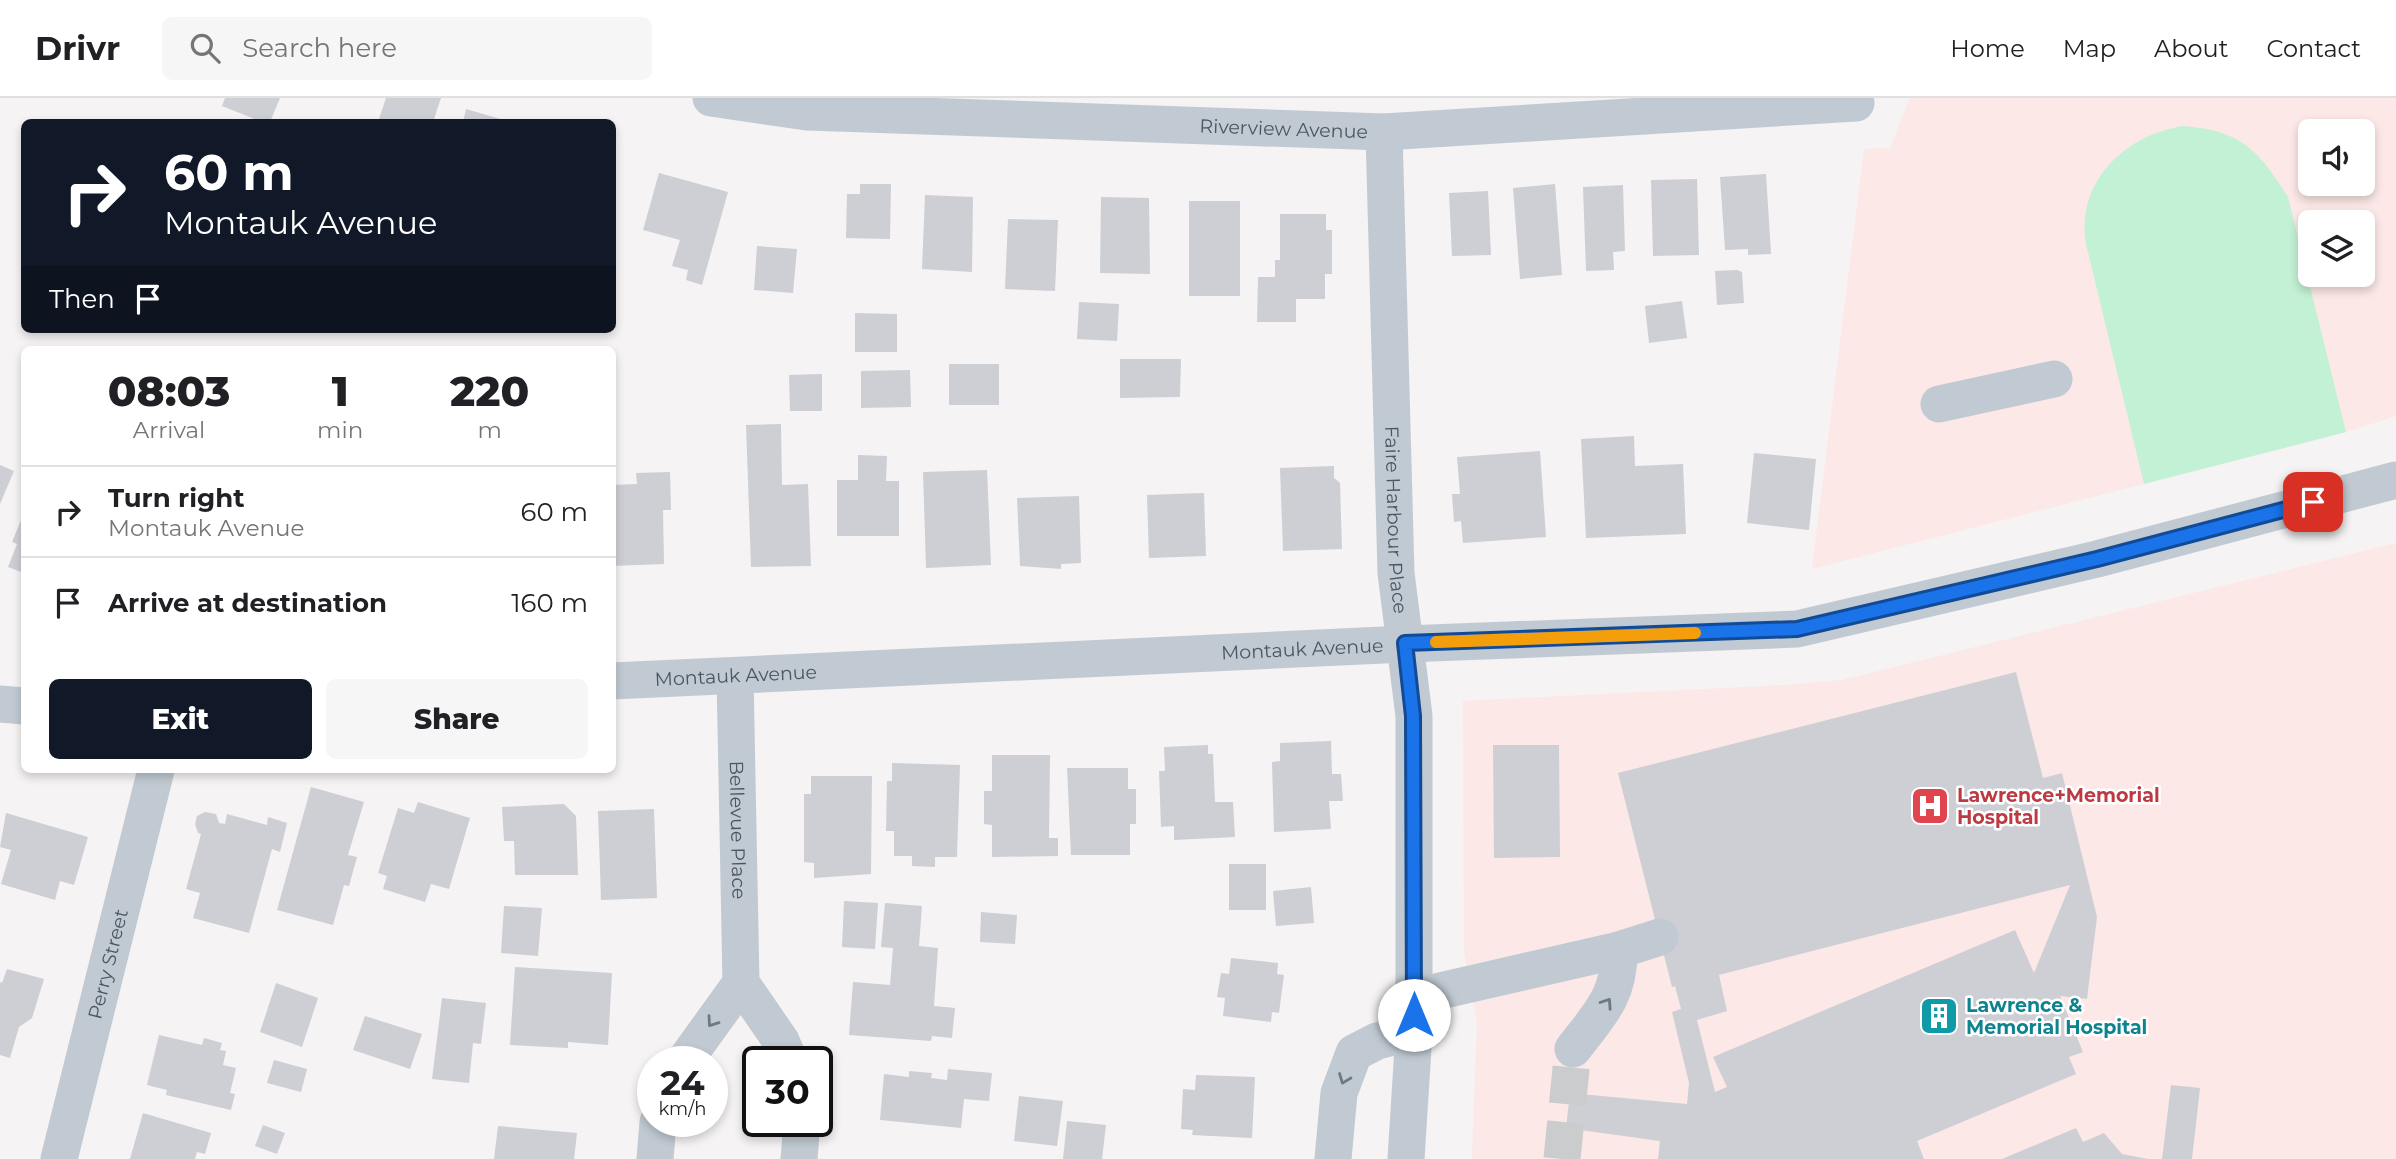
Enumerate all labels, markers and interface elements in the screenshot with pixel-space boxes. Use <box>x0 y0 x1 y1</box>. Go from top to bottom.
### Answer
search box <box>162 17 652 80</box>
text: Drivr <box>35 28 120 68</box>
icon: search <box>186 29 224 67</box>
text: Search here <box>242 32 397 64</box>
text: Home <box>1950 34 2025 63</box>
text: Map <box>2063 34 2116 63</box>
text: About <box>2154 34 2228 63</box>
text: Contact <box>2266 34 2361 63</box>
street label: Riverview Avenue <box>1199 115 1368 143</box>
map controls <box>2298 119 2375 287</box>
button: sound <box>2298 119 2375 196</box>
text: 60 m <box>164 143 294 202</box>
icon: right <box>49 147 140 238</box>
text: Montauk Avenue <box>164 203 437 242</box>
button: layers <box>2298 210 2375 287</box>
icon: arrive <box>129 280 167 318</box>
text: Then <box>49 283 115 315</box>
text: 08:03 <box>108 365 230 417</box>
text: 1 <box>332 365 349 417</box>
text: 220 <box>450 365 529 417</box>
text: Arrival <box>133 416 205 444</box>
text: min <box>317 416 363 444</box>
text: m <box>477 416 502 444</box>
street label: Faire Harbour Place <box>1380 425 1412 615</box>
pin <box>2283 472 2343 532</box>
text: Turn right <box>108 482 244 514</box>
icon: arrive <box>2294 483 2332 521</box>
icon: right <box>49 493 87 531</box>
text: 60 m <box>521 496 588 528</box>
text: Montauk Avenue <box>108 514 304 542</box>
icon: arrive <box>49 584 87 622</box>
text: Arrive at destination <box>108 587 387 619</box>
text: 160 m <box>511 587 588 619</box>
street label: Montauk Avenue <box>1221 634 1384 665</box>
street label: Montauk Avenue <box>654 660 818 691</box>
button: Exit <box>49 679 312 759</box>
button: Share <box>326 679 588 759</box>
street label: Bellevue Place <box>725 760 750 900</box>
place label: Lawrence+Memorial Hospital <box>1957 784 2160 829</box>
hospital icon: Lawrence+Memorial Hospital <box>1909 785 1951 827</box>
street label: Perry Street <box>83 906 133 1022</box>
position arrow <box>1377 978 1451 1052</box>
place label: Lawrence & Memorial Hospital <box>1966 994 2147 1039</box>
building icon: Lawrence & Memorial Hospital <box>1918 995 1960 1037</box>
one-way arrow <box>1598 998 1611 1011</box>
one-way arrow <box>708 1015 720 1027</box>
speed limit sign: 30 <box>742 1046 833 1137</box>
text: 24 <box>660 1061 705 1104</box>
one-way arrow <box>1338 1073 1352 1085</box>
text: km/h <box>658 1098 707 1120</box>

